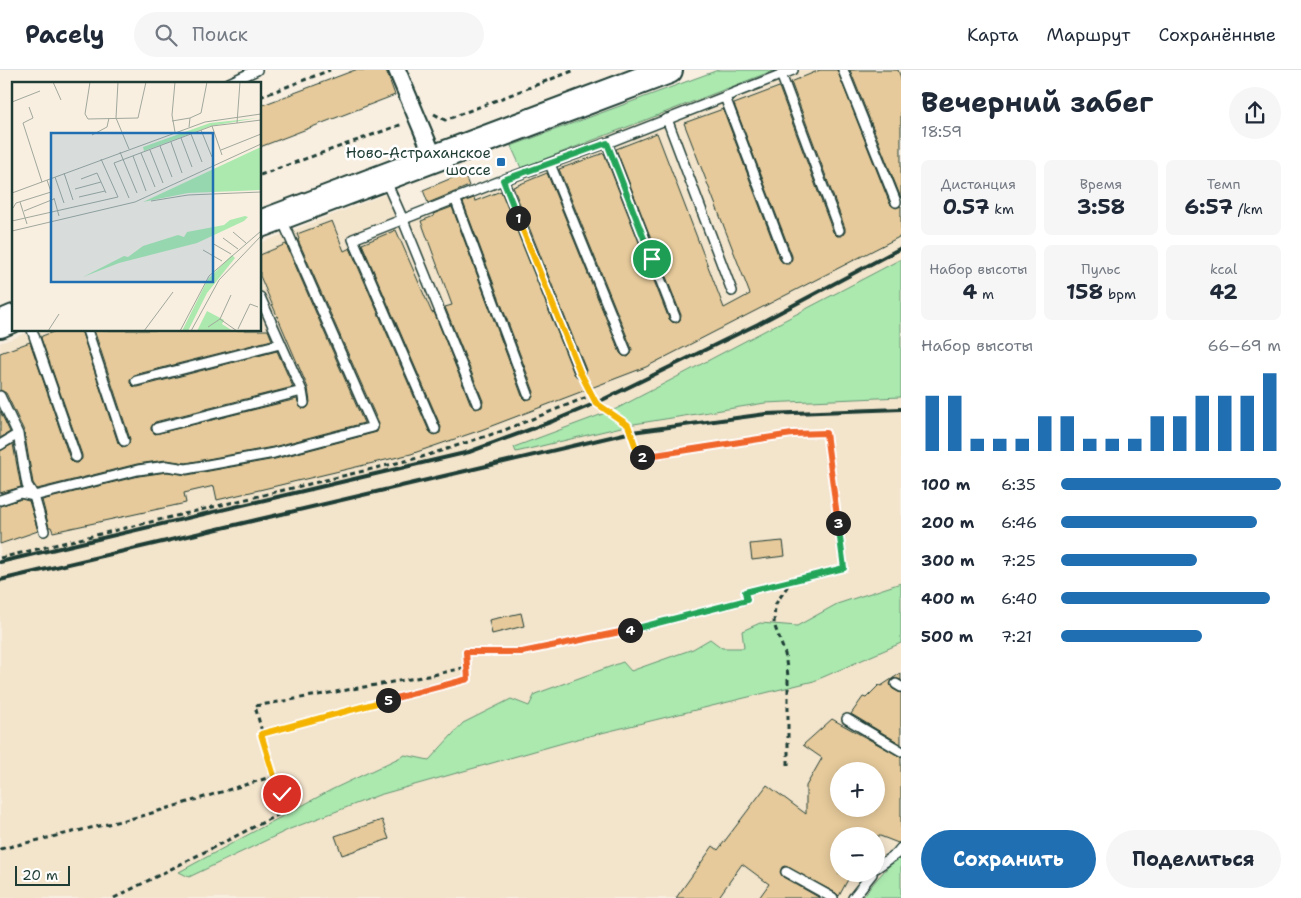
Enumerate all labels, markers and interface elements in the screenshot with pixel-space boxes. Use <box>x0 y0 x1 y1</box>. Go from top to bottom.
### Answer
search box <box>134 12 484 57</box>
text: Pacely <box>25 19 104 51</box>
icon: search <box>152 21 180 49</box>
text: Поиск <box>192 22 248 47</box>
text: Карта <box>967 23 1018 47</box>
text: Маршрут <box>1046 23 1130 47</box>
text: Сохранённые <box>1158 23 1276 47</box>
inset map <box>12 82 261 331</box>
text: Вечерний забег <box>921 83 1153 121</box>
button: share <box>1229 87 1281 139</box>
text: 18:59 <box>921 121 962 142</box>
place label: Ново-Астраханское шоссе <box>346 143 491 180</box>
marker: Ново-Астраханское шоссе <box>495 156 507 168</box>
text: Дистанция <box>941 175 1016 193</box>
text: Время <box>1080 175 1122 193</box>
text: Темп <box>1207 175 1241 193</box>
text: 0.57 <box>943 193 990 221</box>
text: 3:58 <box>1077 193 1125 221</box>
text: 6:57 <box>1185 193 1233 221</box>
text: km <box>990 200 1014 218</box>
text: /km <box>1233 200 1263 218</box>
pin: 1 <box>506 206 530 230</box>
text: 1 <box>515 209 522 227</box>
pin <box>631 238 673 280</box>
icon: arrive <box>638 245 666 273</box>
text: Набор высоты <box>929 260 1027 278</box>
text: Пульс <box>1081 260 1121 278</box>
text: kcal <box>1210 260 1237 278</box>
text: 4 <box>963 278 977 306</box>
text: 158 <box>1066 278 1103 306</box>
text: 42 <box>1210 278 1238 306</box>
text: m <box>977 285 994 303</box>
text: bpm <box>1103 285 1136 303</box>
text: Набор высоты <box>921 335 1033 356</box>
text: 66–69 m <box>1207 335 1281 356</box>
pin: 2 <box>630 444 654 470</box>
text: 2 <box>638 448 647 466</box>
text: 100 m <box>921 474 970 495</box>
text: 6:35 <box>1001 474 1036 495</box>
pin: 3 <box>826 510 850 536</box>
text: 200 m <box>921 512 974 533</box>
text: 6:46 <box>1001 512 1037 533</box>
text: 3 <box>834 514 843 532</box>
text: 300 m <box>921 550 975 571</box>
text: 7:25 <box>1001 550 1036 571</box>
text: 400 m <box>921 588 975 609</box>
text: 6:40 <box>1001 588 1037 609</box>
pin: 4 <box>618 618 642 642</box>
text: 4 <box>626 621 635 639</box>
text: 500 m <box>921 626 973 647</box>
text: 7:21 <box>1001 626 1032 647</box>
pin: 5 <box>376 688 400 712</box>
text: 5 <box>384 691 393 709</box>
map controls <box>830 762 885 882</box>
button: + <box>830 762 885 817</box>
pin <box>261 773 303 815</box>
icon: check <box>268 780 296 808</box>
button: − <box>830 827 885 882</box>
button: Сохранить <box>921 830 1096 888</box>
button: Поделиться <box>1106 830 1281 888</box>
scale bar <box>15 863 70 886</box>
text: 20 m <box>22 866 58 884</box>

